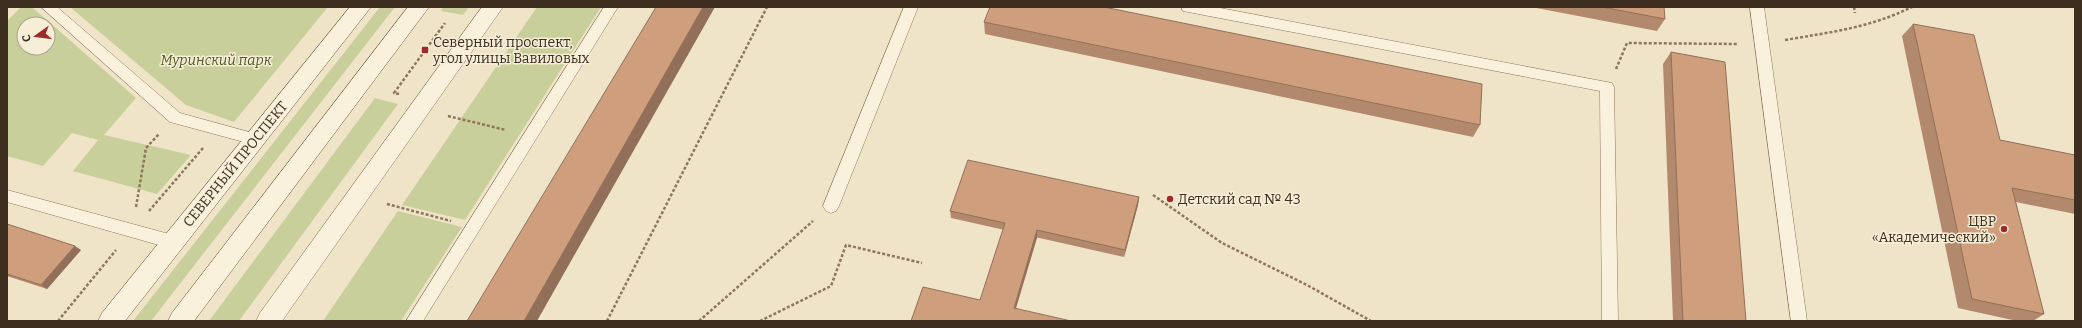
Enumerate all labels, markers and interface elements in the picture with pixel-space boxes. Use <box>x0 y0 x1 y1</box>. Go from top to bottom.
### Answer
north arrow <box>16 16 56 56</box>
text: С <box>20 33 34 43</box>
place label: Северный проспект, угол улицы Вавиловых <box>432 34 590 67</box>
marker: Северный проспект, угол улицы Вавиловых <box>420 45 430 55</box>
park label: Муринский парк <box>160 52 272 69</box>
street label: СЕВЕРНЫЙ ПРОСПЕКТ <box>179 98 291 230</box>
place label: Детский сад № 43 <box>1178 191 1301 208</box>
marker: Детский сад № 43 <box>1165 194 1175 204</box>
place label: ЦВР «Академический» <box>1872 213 1996 246</box>
marker: ЦВР «Академический» <box>1999 224 2009 234</box>

